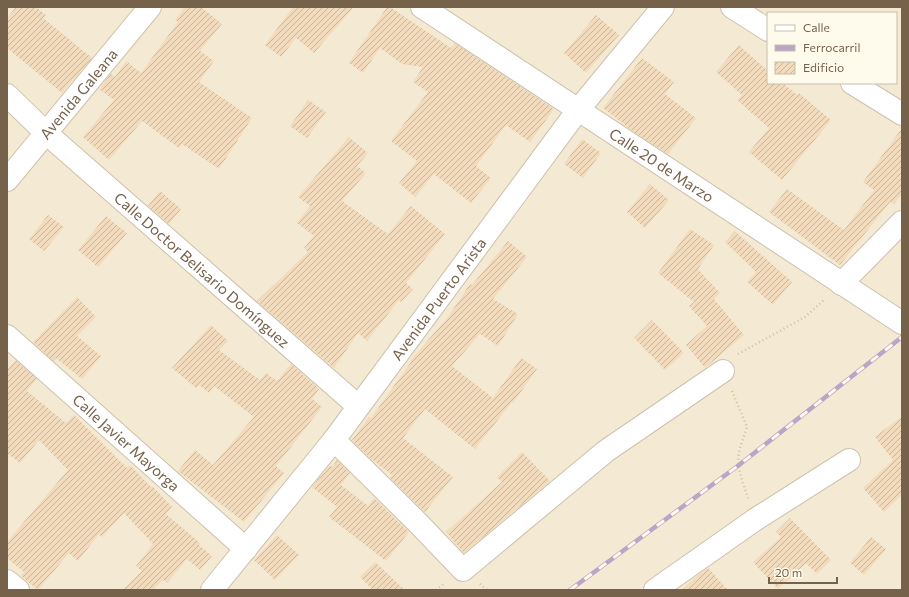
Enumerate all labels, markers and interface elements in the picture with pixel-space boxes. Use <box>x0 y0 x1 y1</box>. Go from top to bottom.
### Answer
legend <box>767 12 897 84</box>
text: Calle <box>803 20 830 34</box>
text: Ferrocarril <box>803 40 860 54</box>
street label: Avenida Galeana <box>36 45 121 143</box>
text: Edificio <box>803 60 844 74</box>
street label: Calle 20 de Marzo <box>606 124 717 206</box>
street label: Calle Doctor Belisario Domínguez <box>111 188 294 351</box>
street label: Avenida Puerto Arista <box>387 234 490 363</box>
street label: Calle Javier Mayorga <box>69 390 184 495</box>
scale bar <box>769 559 837 585</box>
text: 20 m <box>775 565 802 579</box>

